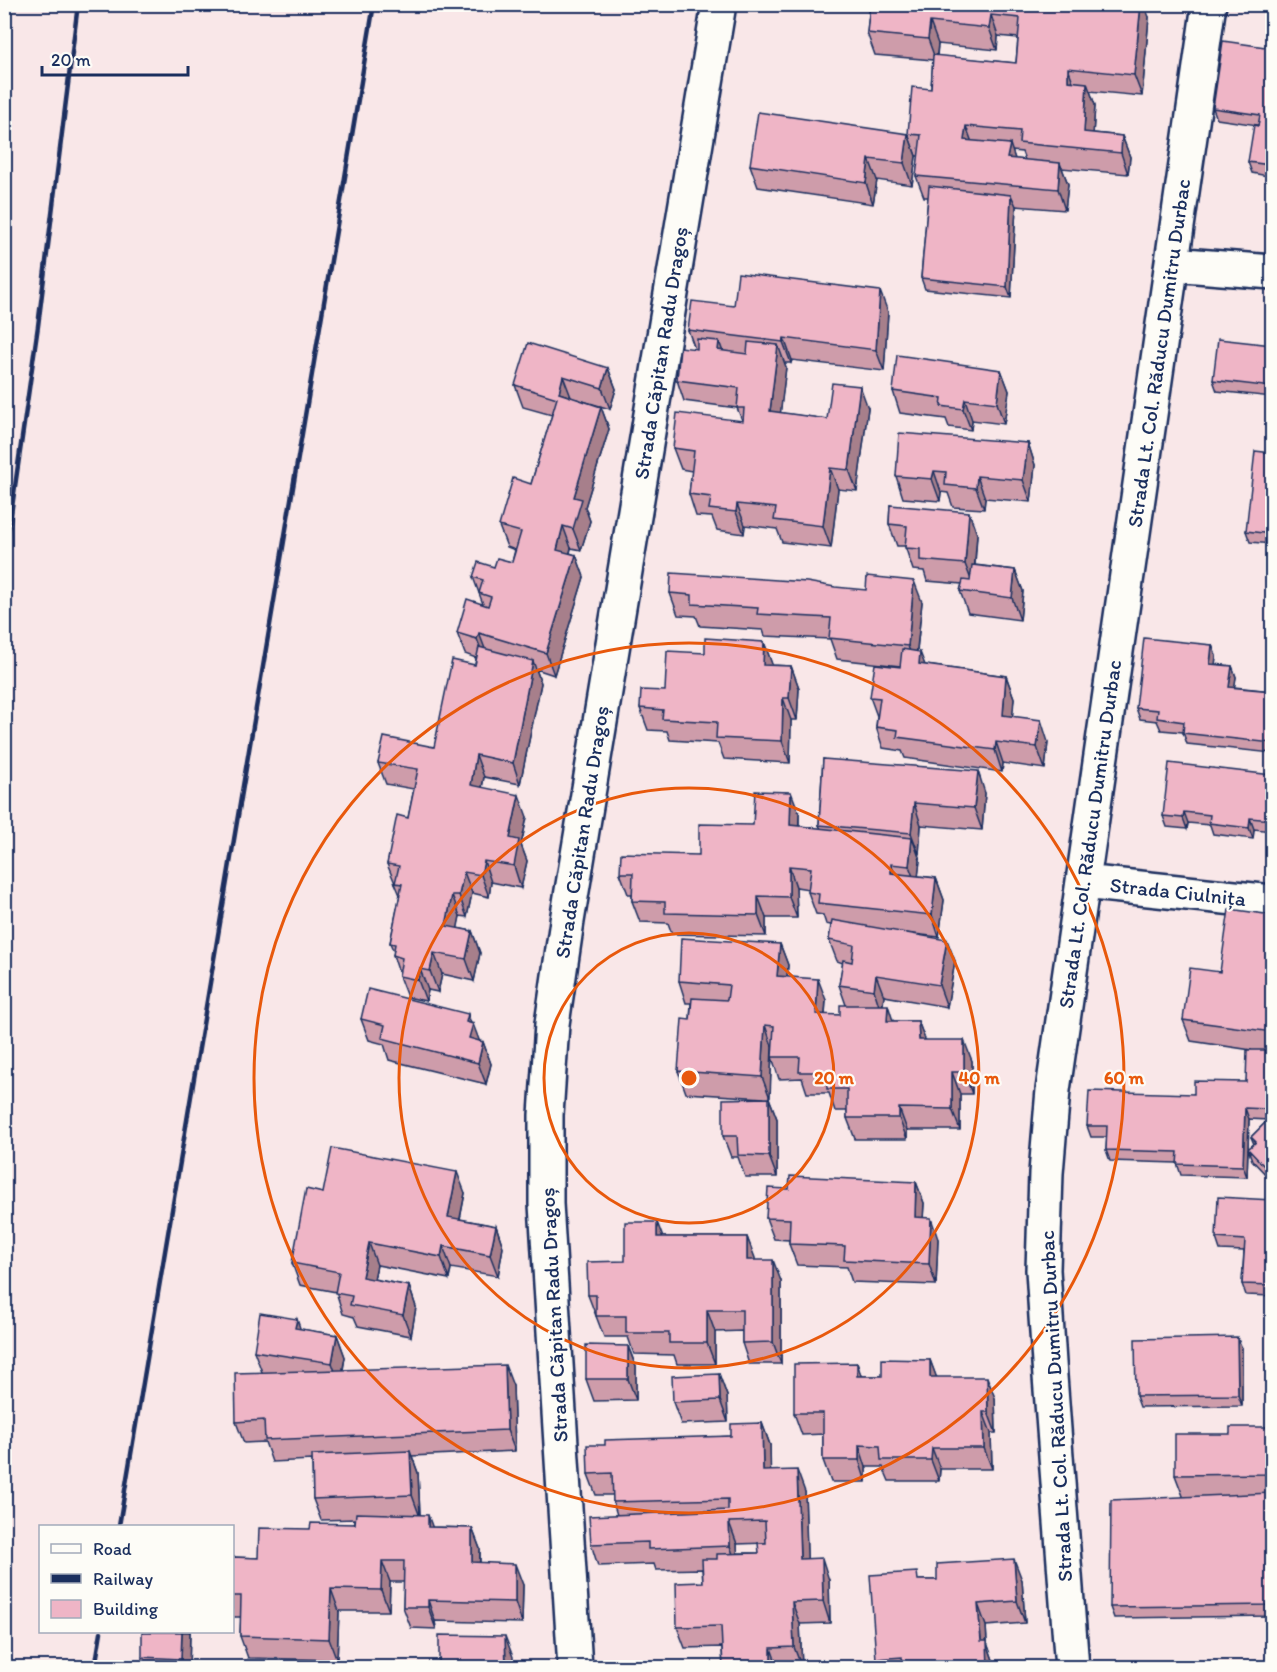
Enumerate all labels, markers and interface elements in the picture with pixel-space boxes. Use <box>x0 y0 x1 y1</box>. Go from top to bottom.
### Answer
scale bar <box>42 39 188 77</box>
text: 20 m <box>51 49 91 71</box>
street label: Strada Lt. Col. Răducu Dumitru Durbac <box>1122 177 1195 529</box>
street label: Strada Căpitan Radu Dragoș <box>628 225 693 481</box>
street label: Strada Lt. Col. Răducu Dumitru Durbac <box>1053 658 1126 1010</box>
street label: Strada Căpitan Radu Dragoș <box>549 704 614 960</box>
street label: Strada Ciulnița <box>1109 872 1247 911</box>
text: 20 m <box>814 1067 855 1089</box>
text: 40 m <box>958 1067 1000 1089</box>
text: 60 m <box>1104 1067 1145 1089</box>
centre of rings <box>679 1068 699 1088</box>
street label: Strada Căpitan Radu Dragoș <box>534 1187 573 1443</box>
street label: Strada Lt. Col. Răducu Dumitru Durbac <box>1034 1229 1077 1582</box>
legend <box>39 1525 234 1633</box>
text: Road <box>93 1538 132 1560</box>
text: Railway <box>93 1568 154 1590</box>
text: Building <box>93 1598 159 1620</box>

